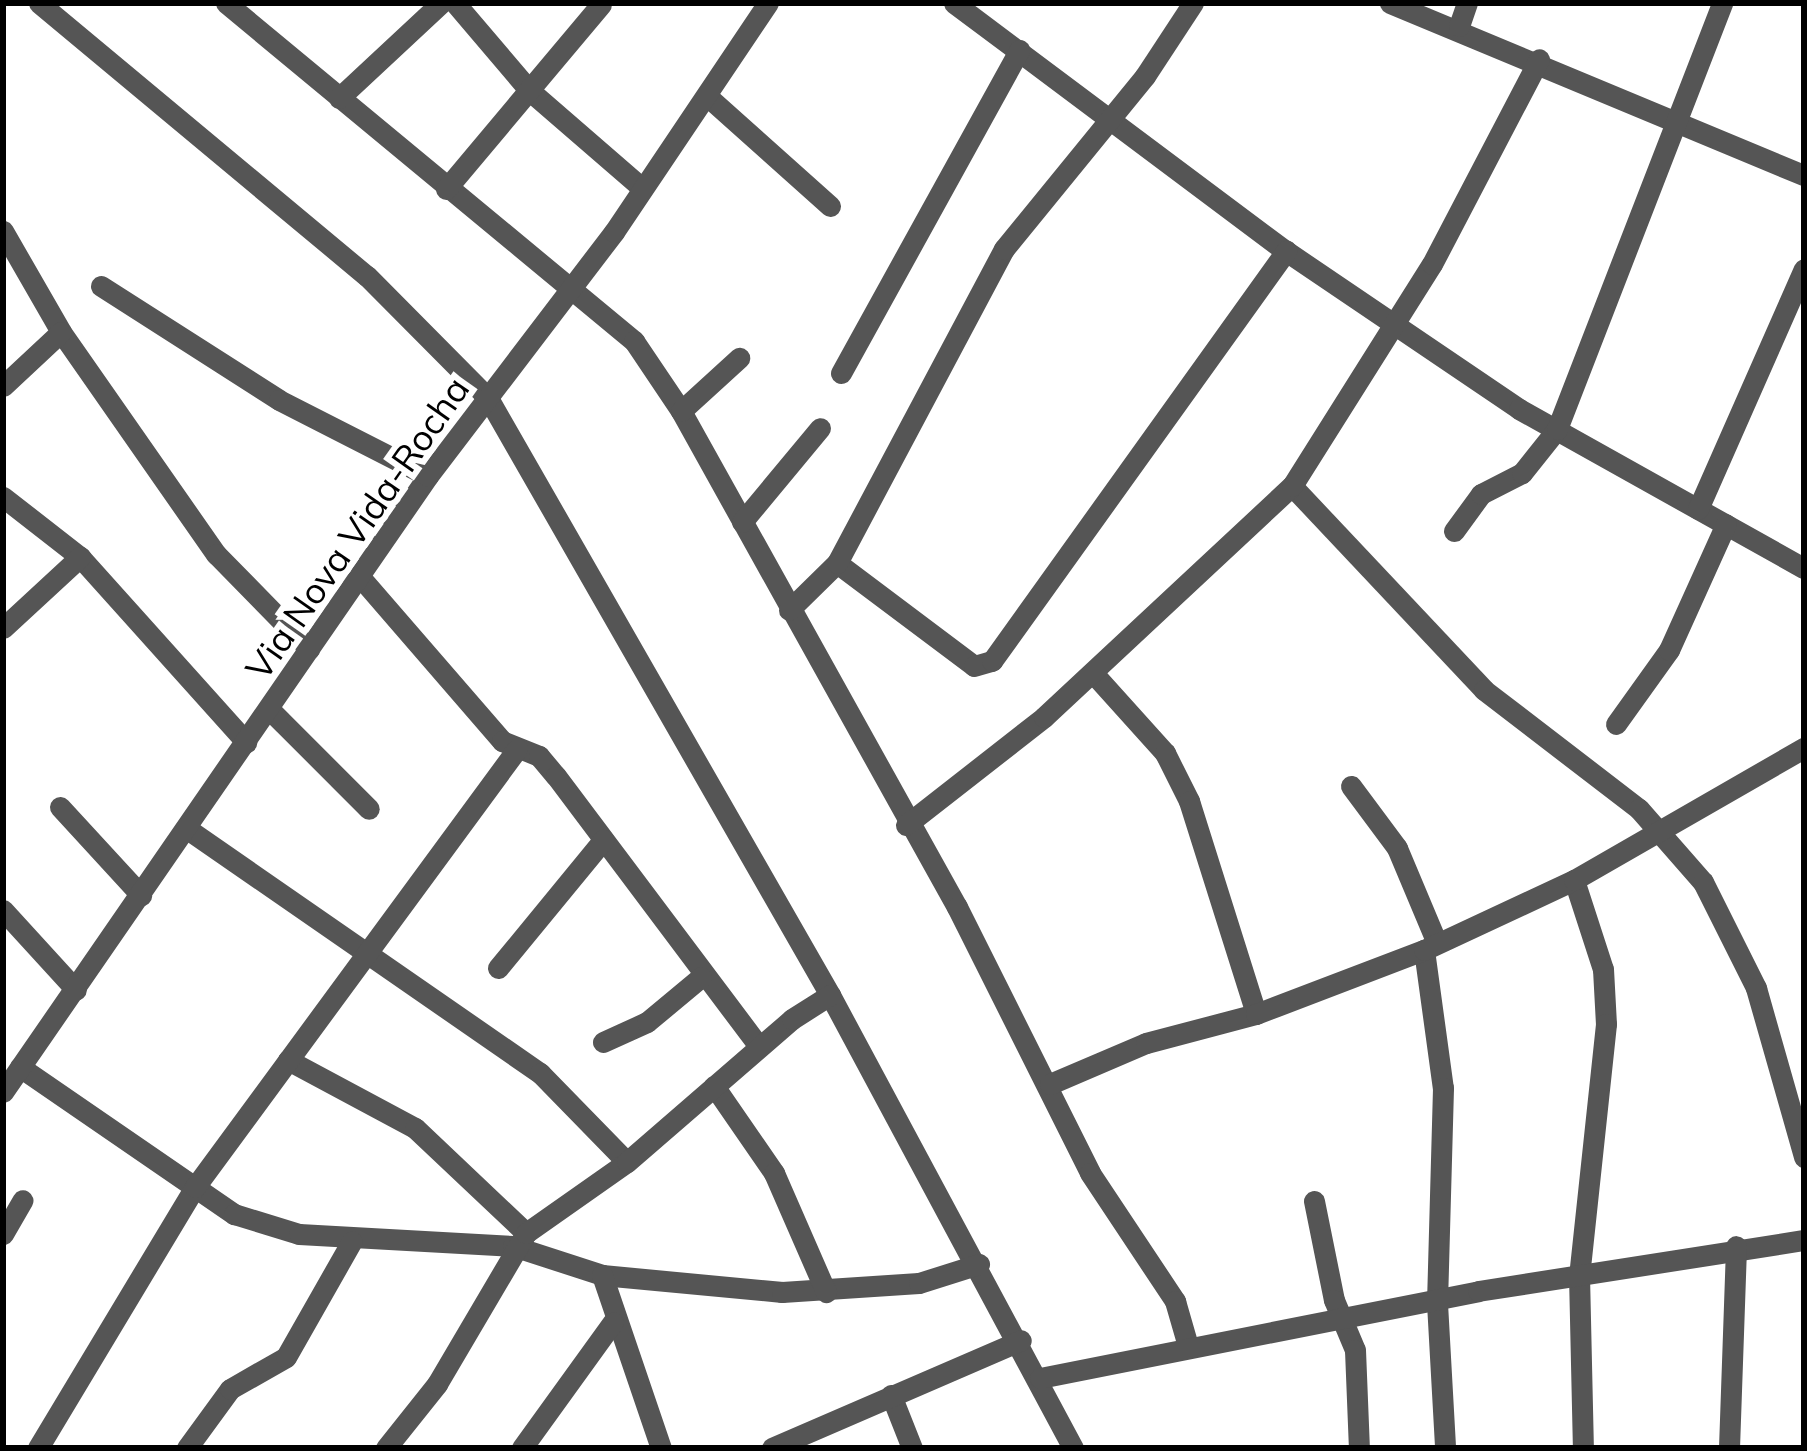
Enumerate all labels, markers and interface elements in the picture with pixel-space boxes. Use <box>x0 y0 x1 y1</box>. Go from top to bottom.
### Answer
street label: Via Nova Vida-Rocha <box>236 368 478 688</box>

